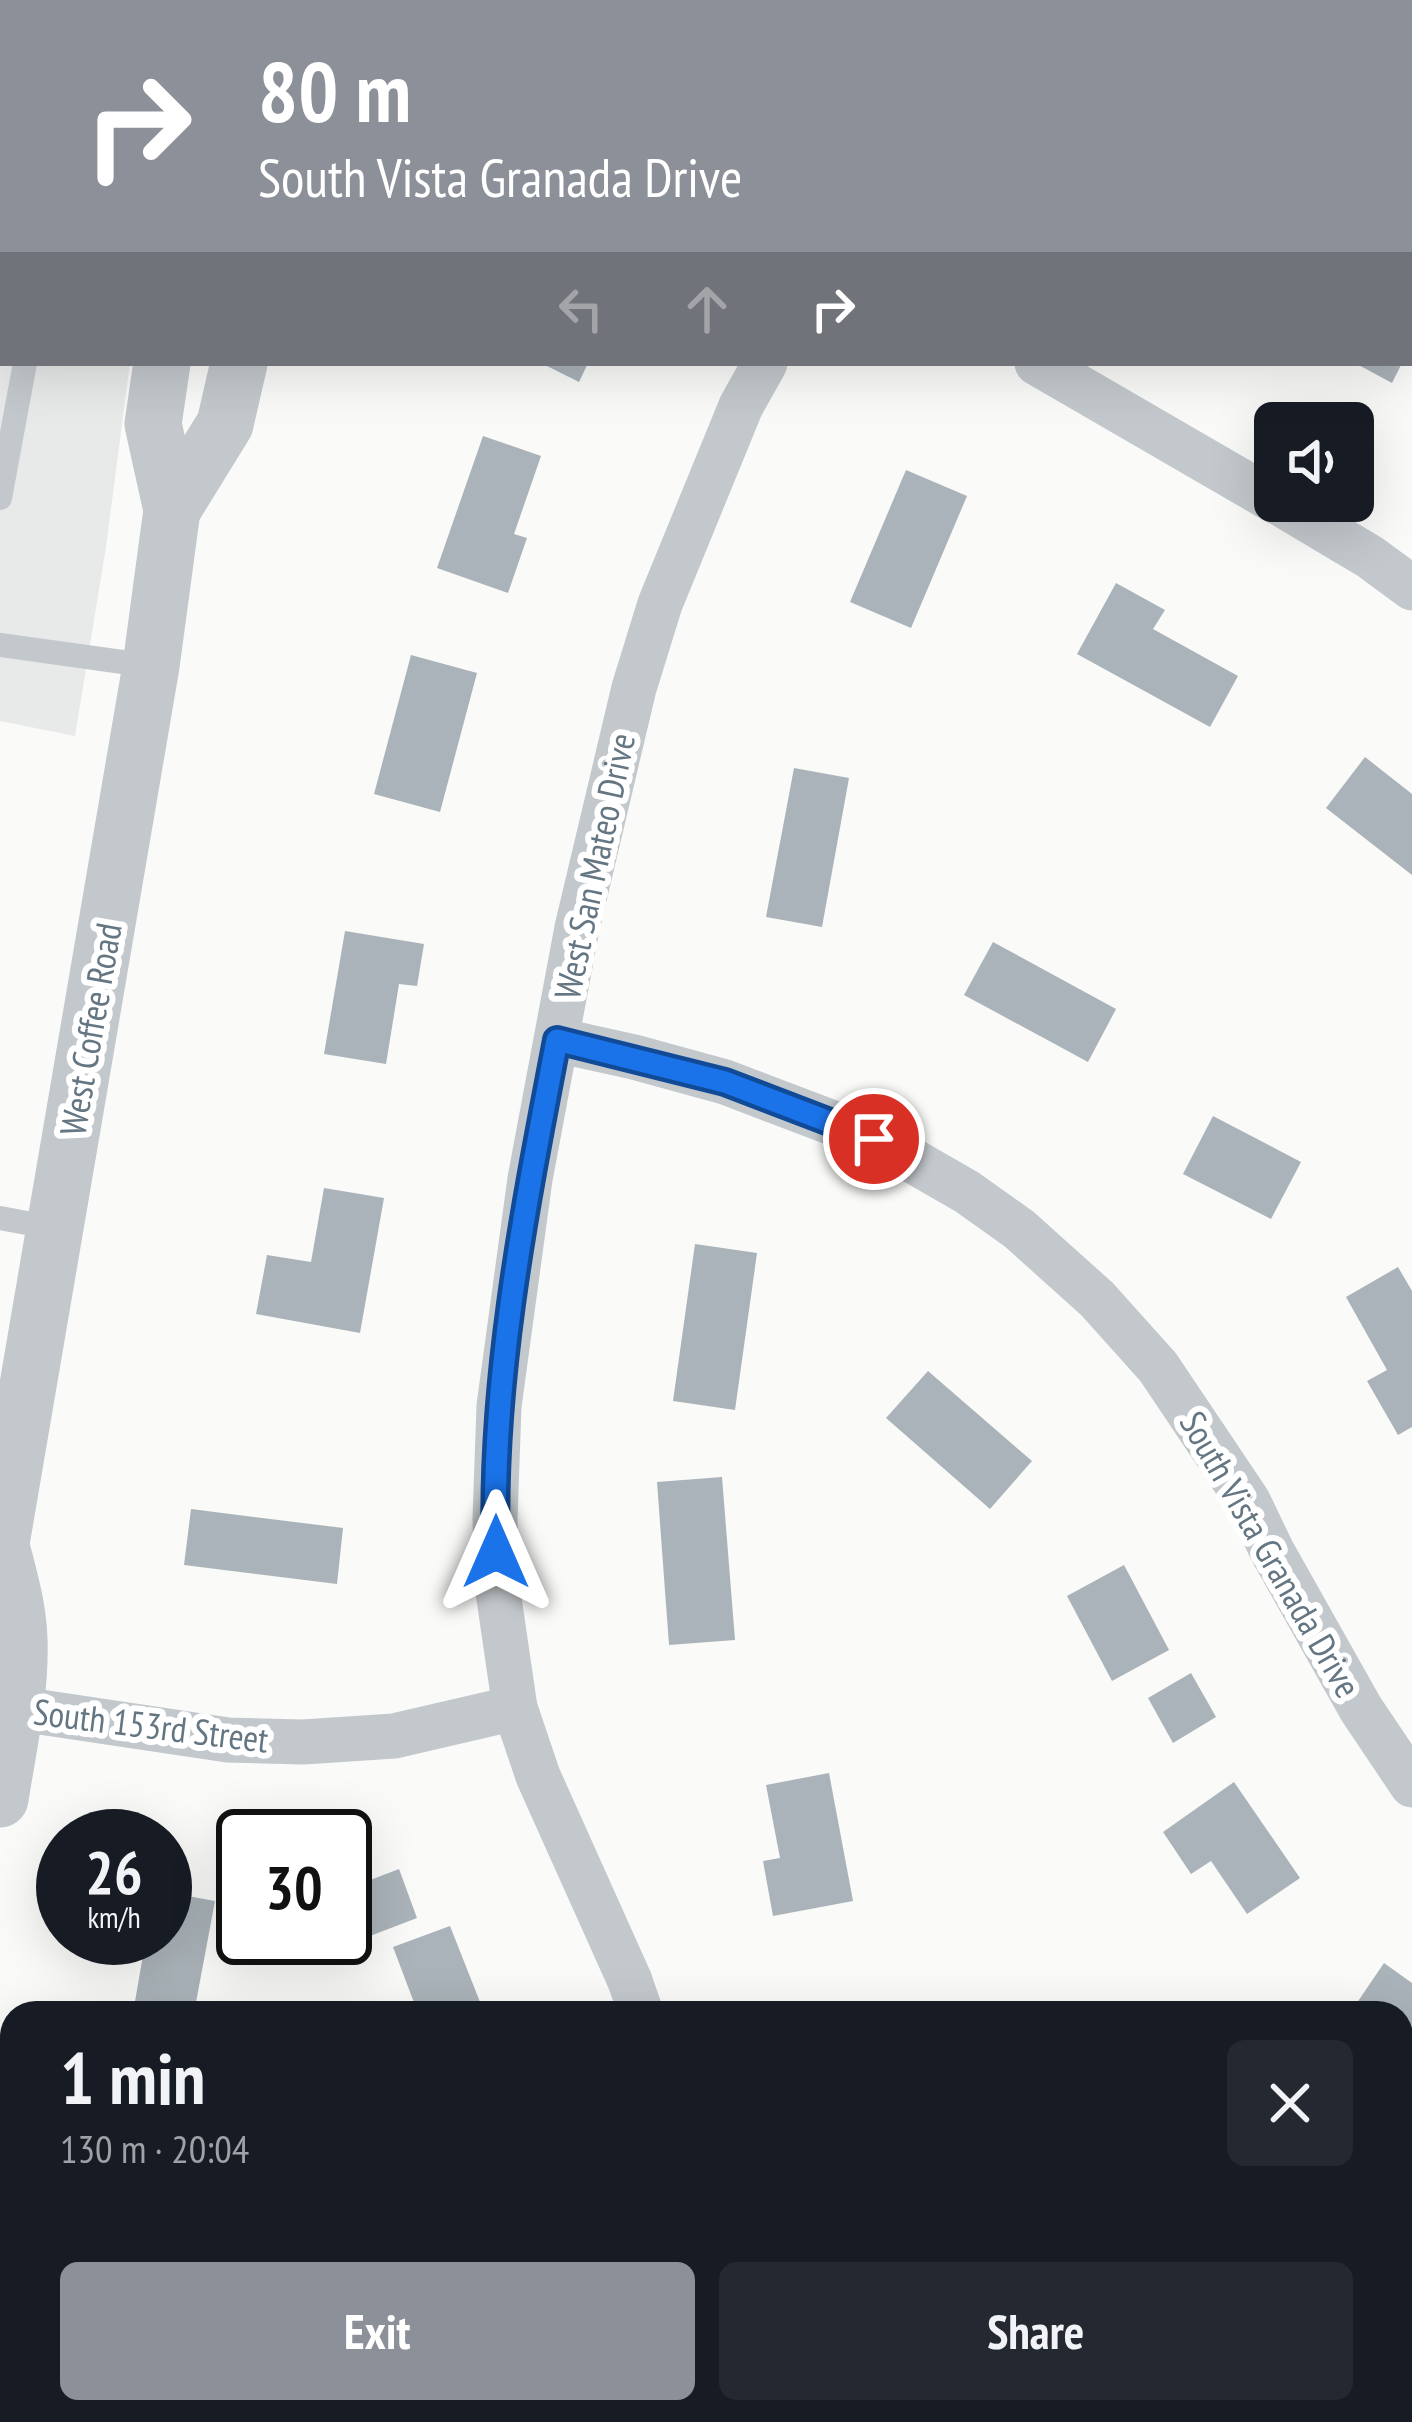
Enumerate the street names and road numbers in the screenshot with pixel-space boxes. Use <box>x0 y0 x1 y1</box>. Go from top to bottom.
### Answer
street label: West San Mateo Drive <box>543 729 645 1003</box>
street label: West Coffee Road <box>48 919 132 1139</box>
street label: South Vista Granada Drive <box>1170 1402 1372 1706</box>
street label: South 153rd Street <box>31 1687 271 1763</box>

